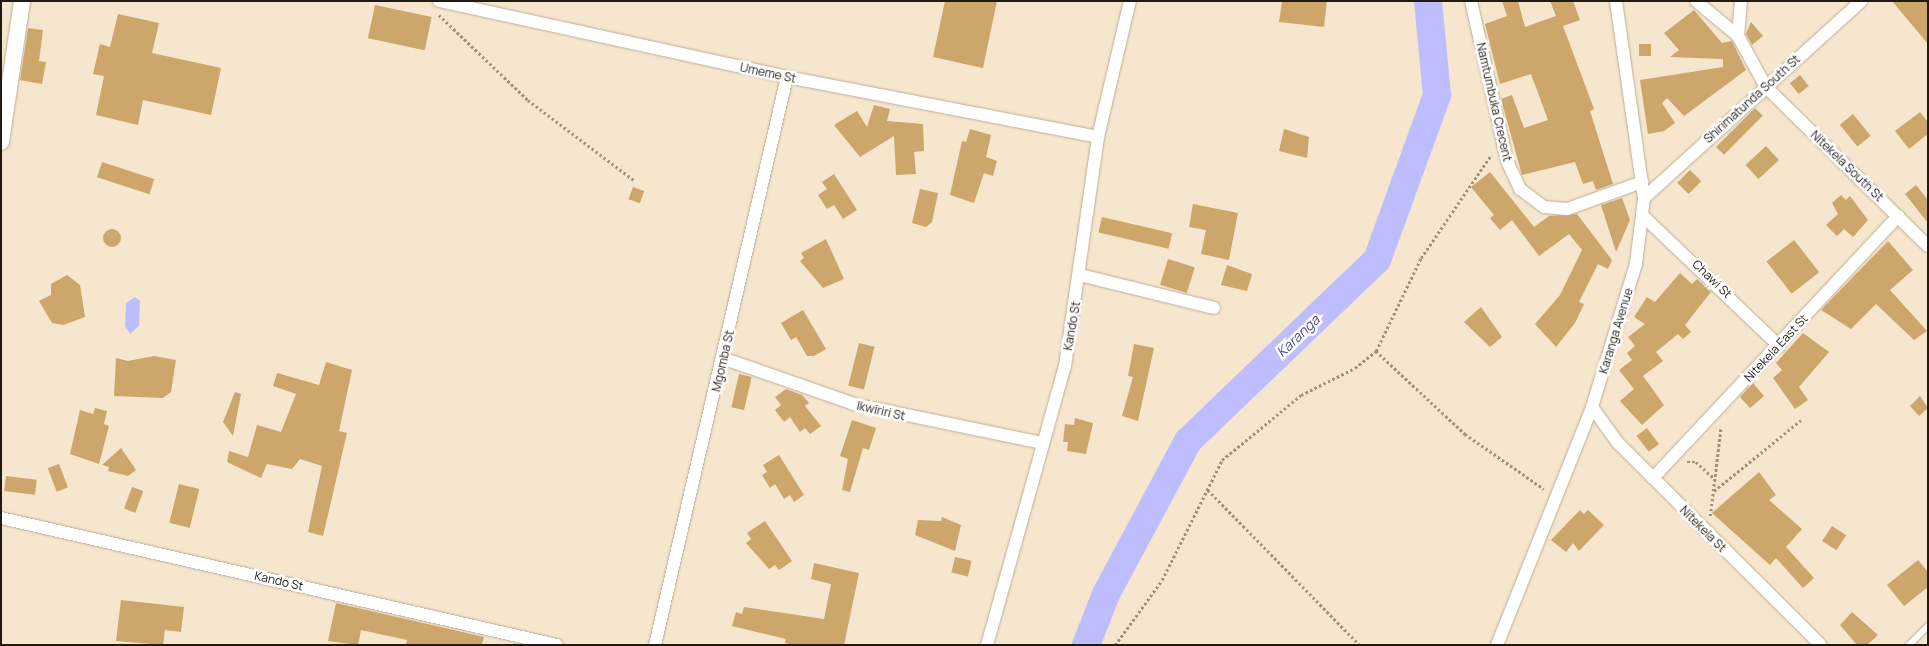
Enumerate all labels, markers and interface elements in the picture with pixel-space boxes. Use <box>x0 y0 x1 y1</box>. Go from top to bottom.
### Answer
street label: Namtumbuka Crecent <box>1473 41 1515 163</box>
street label: Shirimatunda South St <box>1701 52 1803 146</box>
street label: Umeme St <box>739 60 797 86</box>
street label: Nitekela South St <box>1808 128 1886 204</box>
street label: Chawi St <box>1689 257 1735 301</box>
street label: Karanga Avenue <box>1596 286 1636 376</box>
street label: Kando St <box>1061 300 1083 352</box>
street label: Nitekela East St <box>1741 311 1811 385</box>
water label: Karanga <box>1273 312 1323 360</box>
street label: Mgomba St <box>709 329 737 393</box>
street label: Ikwiriri St <box>855 398 907 424</box>
street label: Nitekela St <box>1677 503 1729 555</box>
street label: Kando St <box>253 568 305 594</box>

